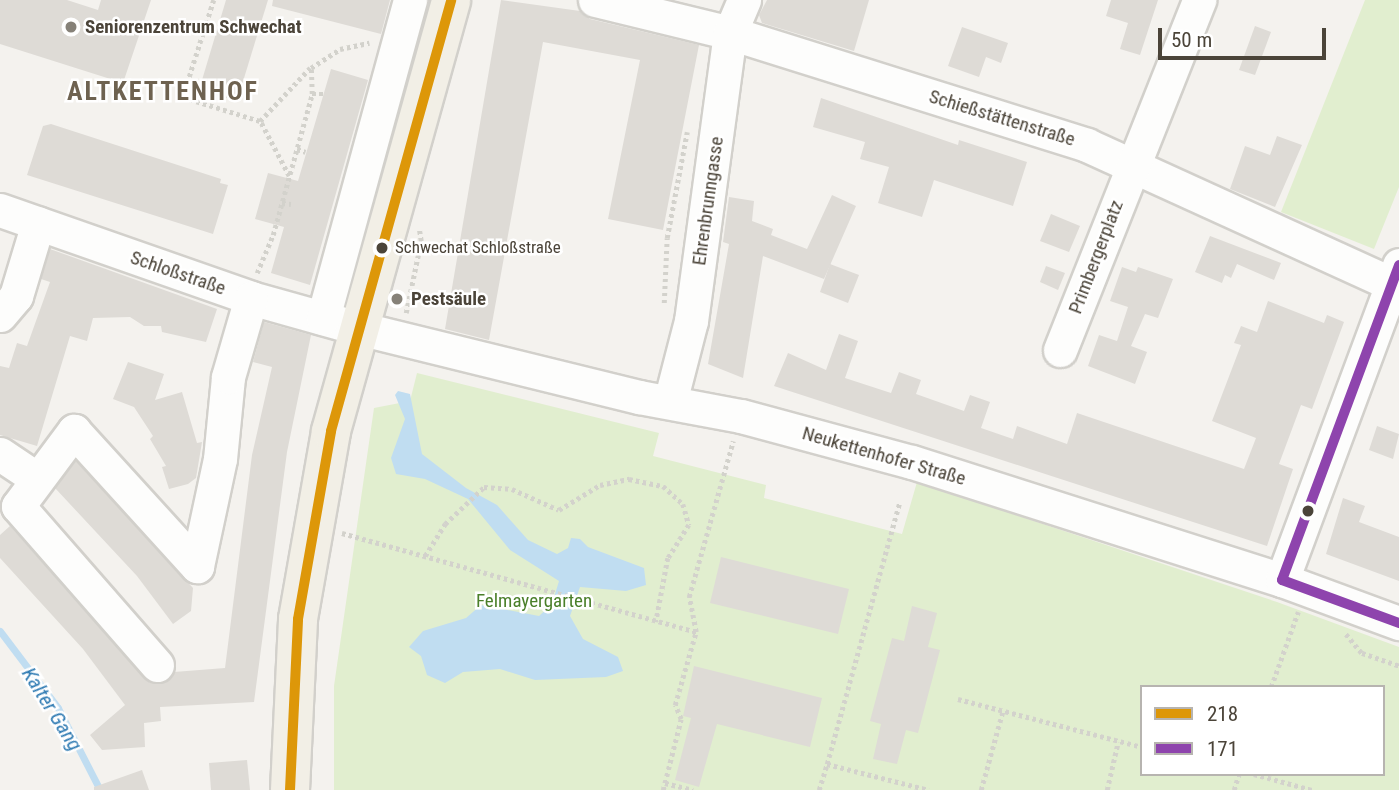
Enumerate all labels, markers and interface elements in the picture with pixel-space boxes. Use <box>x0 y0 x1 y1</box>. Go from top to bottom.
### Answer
scale bar <box>1161 14 1329 58</box>
place label: Seniorenzentrum Schwechat <box>85 16 302 38</box>
marker: Seniorenzentrum Schwechat <box>63 19 79 35</box>
text: 50 m <box>1171 28 1212 52</box>
district label: ALTKETTENHOF <box>69 76 257 108</box>
street label: Schießstättenstraße <box>926 85 1078 151</box>
street label: Ehrenbrunngasse <box>688 135 728 267</box>
street label: Primbergerplatz <box>1064 197 1128 317</box>
place label: Schwechat Schloßstraße <box>395 238 561 258</box>
marker: Schwechat Schloßstraße <box>375 241 389 255</box>
street label: Schloßstraße <box>127 246 229 300</box>
place label: Pestsäule <box>411 288 486 310</box>
marker: Pestsäule <box>389 291 405 307</box>
street label: Neukettenhofer Straße <box>800 422 968 490</box>
unlabelled marker <box>1301 504 1315 518</box>
park label: Felmayergarten <box>476 590 592 612</box>
water label: Kalter Gang <box>16 663 88 755</box>
legend <box>1140 685 1385 776</box>
text: 218 <box>1207 702 1238 726</box>
text: 171 <box>1207 737 1238 761</box>

